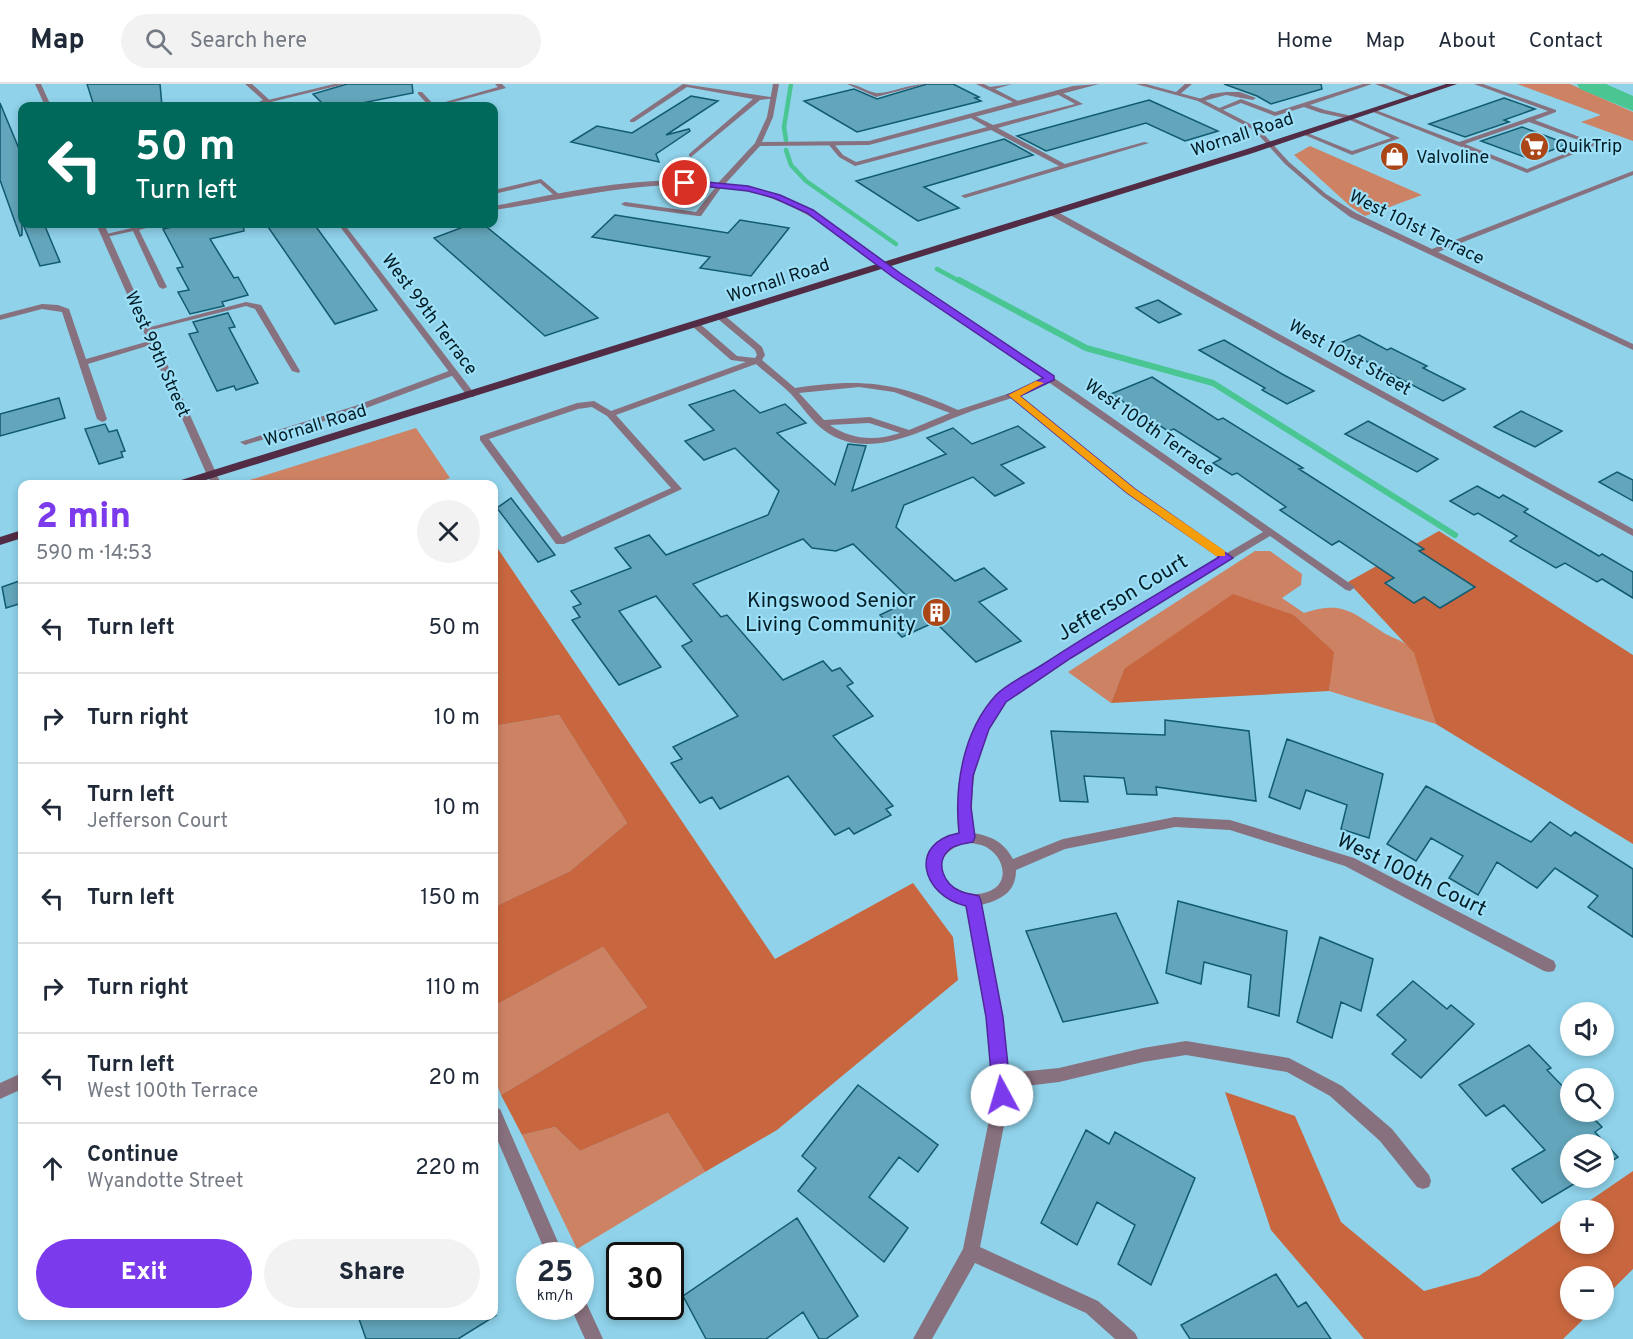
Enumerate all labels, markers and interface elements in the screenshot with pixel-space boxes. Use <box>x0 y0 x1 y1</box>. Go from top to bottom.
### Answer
search box <box>121 14 541 68</box>
text: Map <box>30 23 85 59</box>
icon: search <box>142 25 175 58</box>
text: Search here <box>190 28 307 55</box>
text: Home <box>1277 28 1333 55</box>
text: Map <box>1366 28 1405 55</box>
text: About <box>1438 28 1496 55</box>
text: Contact <box>1529 28 1603 55</box>
street label: Wornall Road <box>1188 108 1297 163</box>
text: 50 m <box>135 122 236 175</box>
icon: left <box>36 126 114 204</box>
supermarket icon: QuikTrip <box>1518 130 1550 162</box>
place label: QuikTrip <box>1555 136 1622 159</box>
shop icon: Valvoline <box>1379 141 1411 173</box>
place label: Valvoline <box>1416 147 1489 170</box>
pin <box>659 157 710 208</box>
icon: arrive <box>668 166 701 199</box>
text: Turn left <box>135 174 237 208</box>
street label: West 101st Terrace <box>1345 186 1488 271</box>
street label: West 99th Terrace <box>376 250 482 380</box>
street label: Wornall Road <box>724 254 833 309</box>
street label: West 99th Street <box>119 288 195 421</box>
street label: West 101st Street <box>1284 315 1415 402</box>
street label: West 100th Terrace <box>1079 375 1219 482</box>
street label: Wornall Road <box>261 400 370 453</box>
text: 2 min <box>36 495 131 541</box>
button: close <box>417 500 480 563</box>
text: 590 m · 14:53 <box>36 541 152 567</box>
street label: Jefferson Court <box>1052 549 1193 648</box>
place label: Kingswood Senior Living Community <box>745 588 916 639</box>
building icon: Kingswood Senior Living Community <box>921 596 953 628</box>
icon: left <box>36 612 69 645</box>
text: Turn left <box>87 615 175 642</box>
text: 50 m <box>428 615 480 642</box>
icon: right <box>36 702 69 735</box>
text: Turn right <box>87 705 189 732</box>
text: 10 m <box>434 705 480 732</box>
text: Turn left <box>87 782 175 809</box>
icon: left <box>36 792 69 825</box>
text: 10 m <box>434 795 480 822</box>
text: Jefferson Court <box>87 809 228 835</box>
street label: West 100th Court <box>1332 827 1491 923</box>
icon: left <box>36 882 69 915</box>
text: Turn left <box>87 885 175 912</box>
text: 150 m <box>420 885 480 912</box>
icon: right <box>36 972 69 1005</box>
text: Turn right <box>87 975 189 1002</box>
text: 110 m <box>426 975 480 1002</box>
map controls <box>1560 1002 1614 1320</box>
button: sound <box>1560 1002 1614 1056</box>
text: Turn left <box>87 1052 175 1079</box>
icon: left <box>36 1062 69 1095</box>
position arrow <box>970 1063 1034 1127</box>
text: 20 m <box>429 1065 480 1092</box>
button: search <box>1560 1068 1614 1122</box>
text: West 100th Terrace <box>87 1079 258 1105</box>
button: layers <box>1560 1134 1614 1188</box>
text: Continue <box>87 1142 178 1169</box>
icon: ahead <box>36 1152 69 1185</box>
text: 220 m <box>415 1155 480 1182</box>
text: Wyandotte Street <box>87 1169 243 1195</box>
button: + <box>1560 1200 1614 1254</box>
button: Exit <box>36 1239 252 1308</box>
button: Share <box>264 1239 480 1308</box>
speed limit sign: 30 <box>606 1242 684 1320</box>
text: 25 <box>537 1255 573 1292</box>
button: − <box>1560 1266 1614 1320</box>
text: km/h <box>537 1287 573 1306</box>

